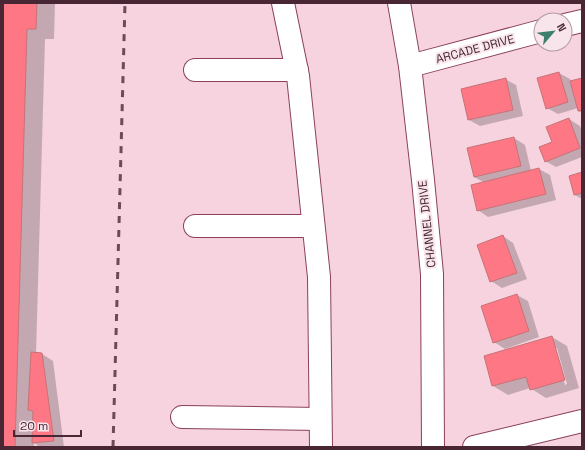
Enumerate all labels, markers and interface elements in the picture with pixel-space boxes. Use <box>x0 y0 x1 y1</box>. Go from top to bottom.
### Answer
north arrow <box>533 12 573 52</box>
text: N <box>554 21 570 34</box>
street label: ARCADE DRIVE <box>434 31 516 67</box>
street label: CHANNEL DRIVE <box>414 179 440 268</box>
scale bar <box>14 412 81 438</box>
text: 20 m <box>20 418 48 434</box>

